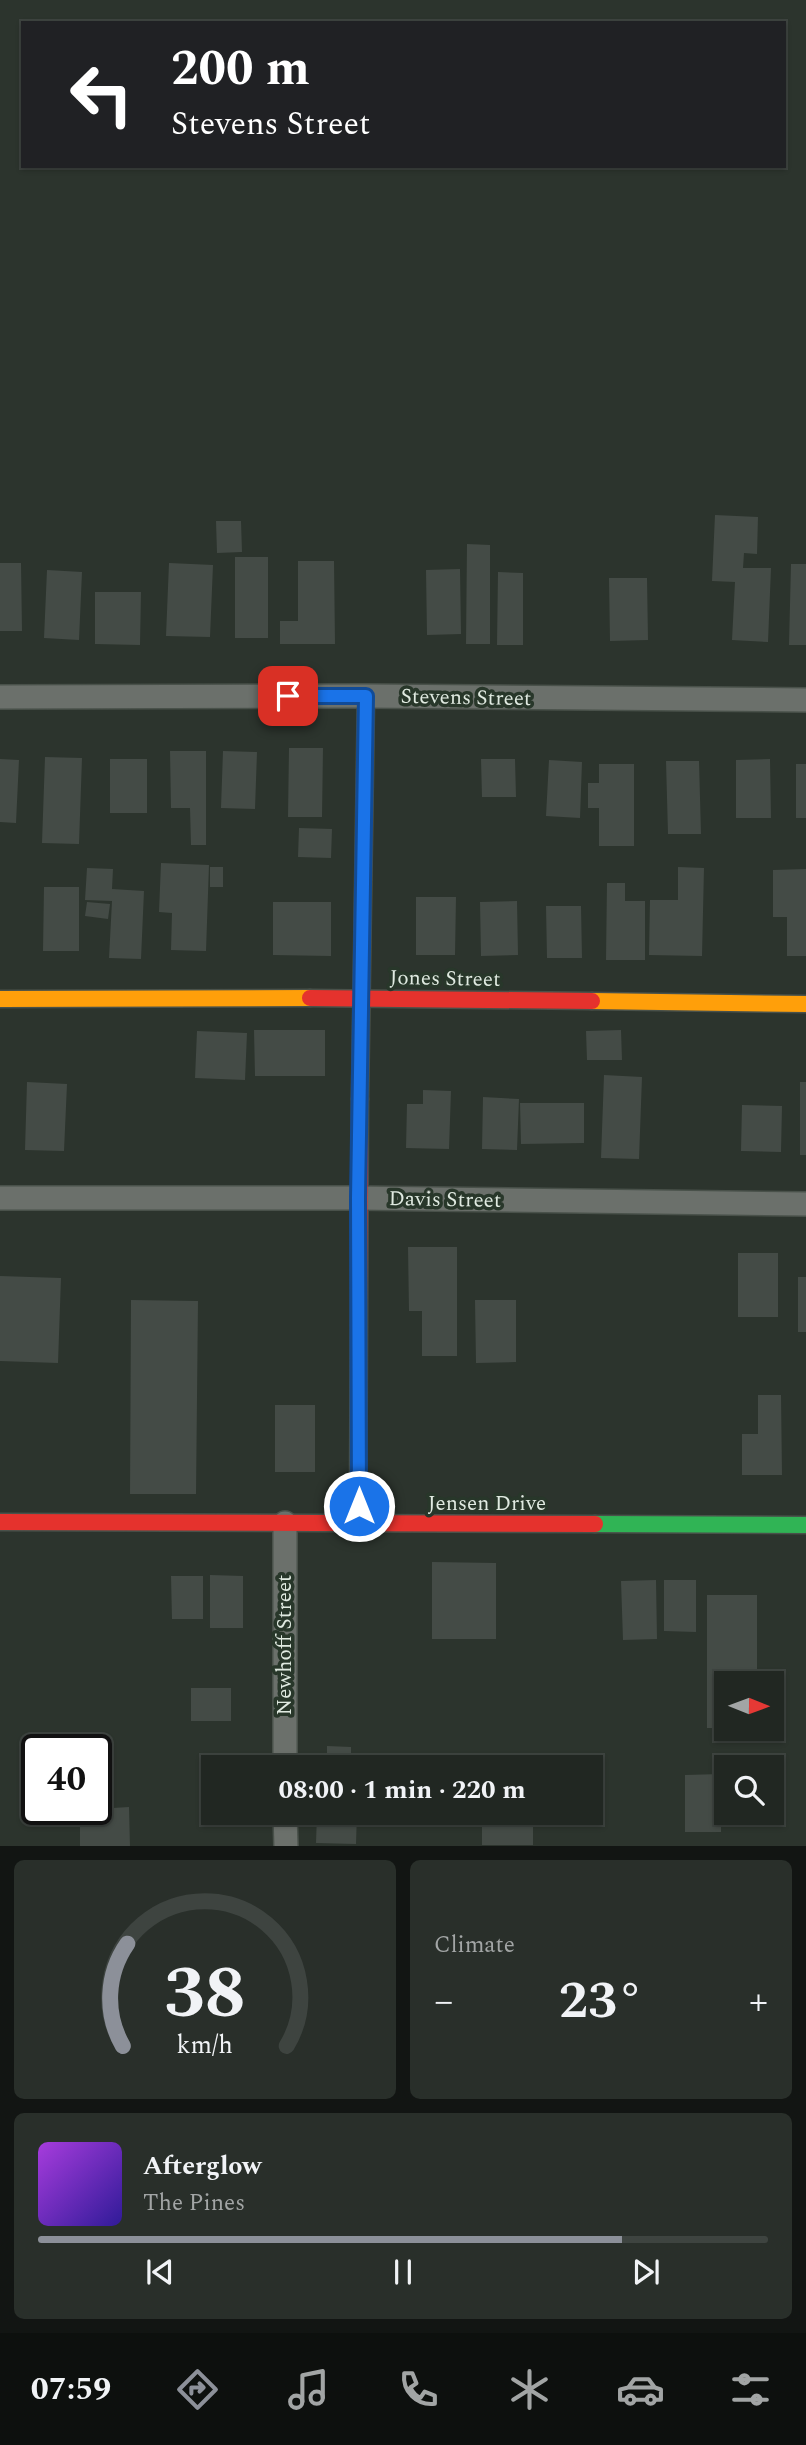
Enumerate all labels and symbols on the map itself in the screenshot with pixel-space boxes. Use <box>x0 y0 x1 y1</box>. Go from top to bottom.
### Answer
pin <box>258 666 318 726</box>
street label: Stevens Street <box>400 681 532 715</box>
street label: Jones Street <box>389 962 501 996</box>
street label: Davis Street <box>388 1183 502 1217</box>
position arrow <box>322 1469 396 1543</box>
street label: Jensen Drive <box>428 1488 546 1520</box>
street label: Newhoff Street <box>269 1574 301 1716</box>
north arrow <box>714 1671 784 1741</box>
speed limit sign: 40 <box>21 1734 112 1825</box>

